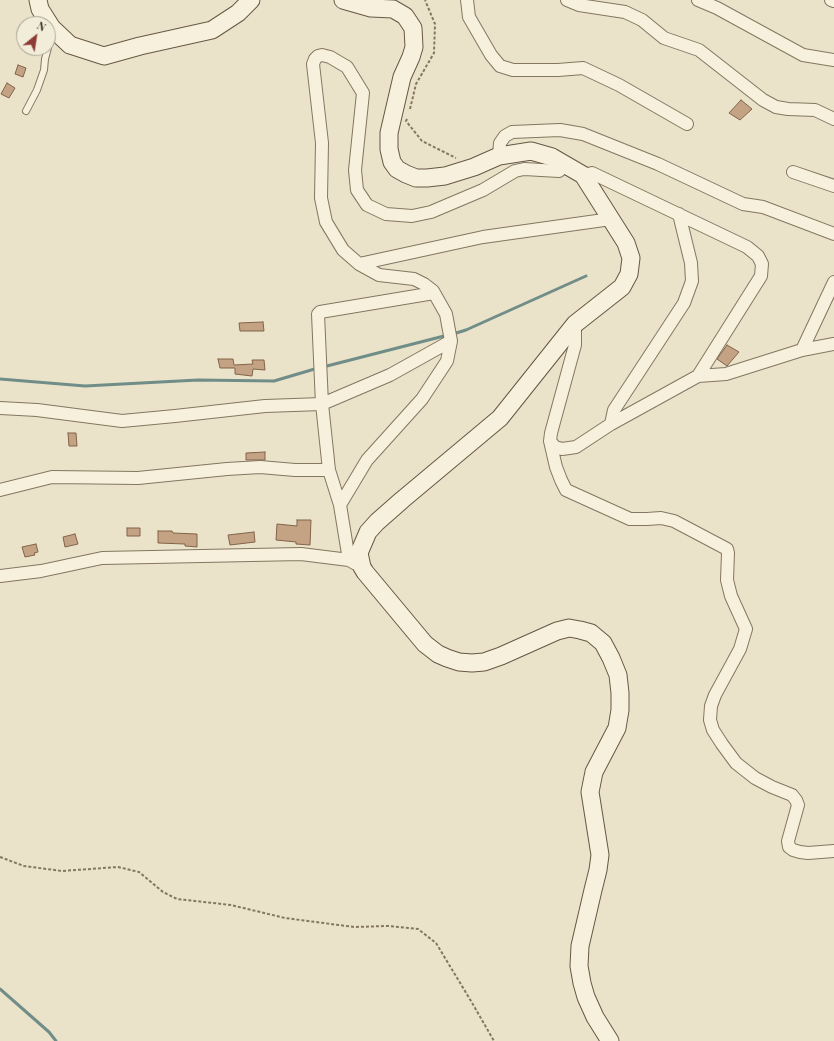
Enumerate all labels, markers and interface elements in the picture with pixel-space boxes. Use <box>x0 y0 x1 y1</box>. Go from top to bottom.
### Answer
north arrow <box>16 16 56 56</box>
text: N <box>35 18 49 35</box>

